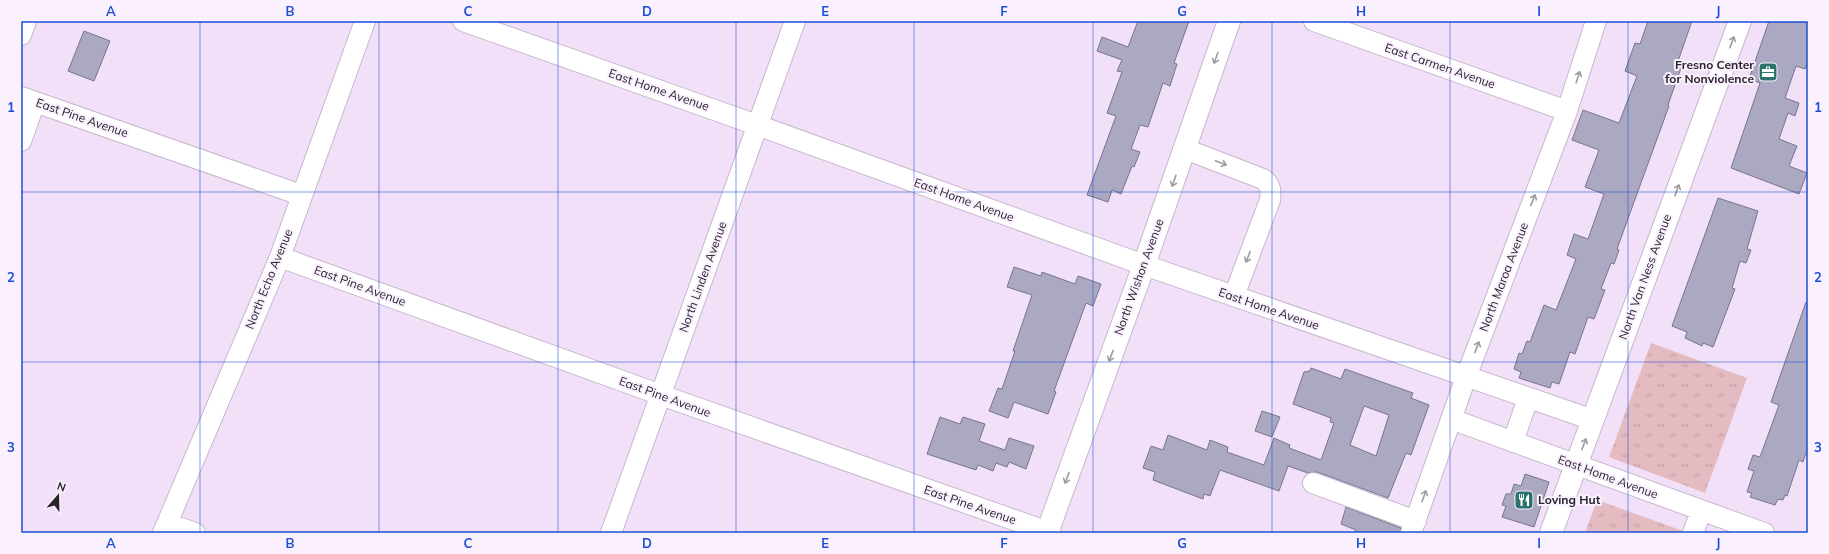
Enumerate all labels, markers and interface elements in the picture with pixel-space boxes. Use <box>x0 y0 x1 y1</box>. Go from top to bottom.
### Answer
text: A <box>106 3 116 19</box>
text: B <box>286 3 295 19</box>
text: C <box>464 3 473 19</box>
text: D <box>642 3 652 19</box>
text: E <box>821 3 829 19</box>
text: F <box>1000 3 1008 19</box>
text: G <box>1177 3 1187 19</box>
text: H <box>1356 3 1366 19</box>
text: I <box>1537 3 1541 19</box>
text: J <box>1716 3 1720 19</box>
one-way arrow <box>1729 36 1736 49</box>
street label: East Carmen Avenue <box>1383 40 1497 91</box>
one-way arrow <box>1212 51 1220 63</box>
place label: Fresno Center for Nonviolence <box>1665 57 1754 86</box>
office icon: Fresno Center for Nonviolence <box>1757 61 1779 83</box>
street label: East Home Avenue <box>607 65 711 114</box>
one-way arrow <box>1574 72 1582 84</box>
street label: East Pine Avenue <box>34 95 130 140</box>
text: 1 <box>7 99 15 115</box>
text: 1 <box>1814 99 1822 115</box>
one-way arrow <box>1215 159 1227 167</box>
street label: East Home Avenue <box>912 174 1016 225</box>
one-way arrow <box>1169 174 1177 186</box>
one-way arrow <box>1674 185 1682 197</box>
one-way arrow <box>1530 194 1538 206</box>
street label: North Van Ness Avenue <box>1615 212 1674 342</box>
street label: North Wishon Avenue <box>1110 217 1167 337</box>
street label: North Linden Avenue <box>675 219 730 334</box>
street label: North Maroa Avenue <box>1476 220 1531 333</box>
street label: North Echo Avenue <box>242 227 295 331</box>
one-way arrow <box>1244 251 1252 263</box>
street label: East Pine Avenue <box>312 262 408 309</box>
text: 2 <box>7 269 15 285</box>
text: 2 <box>1814 269 1822 285</box>
street label: East Home Avenue <box>1217 284 1321 333</box>
one-way arrow <box>1474 342 1482 354</box>
one-way arrow <box>1107 349 1114 362</box>
street label: East Pine Avenue <box>617 373 713 420</box>
one-way arrow <box>1580 438 1588 450</box>
text: 3 <box>7 439 15 455</box>
text: 3 <box>1814 439 1822 455</box>
street label: East Home Avenue <box>1556 451 1660 502</box>
one-way arrow <box>1062 471 1070 483</box>
north arrow <box>38 476 78 516</box>
text: N <box>55 479 68 495</box>
street label: East Pine Avenue <box>922 482 1018 527</box>
restaurant icon: Loving Hut <box>1513 489 1535 511</box>
one-way arrow <box>1421 491 1429 503</box>
place label: Loving Hut <box>1538 492 1601 507</box>
text: A <box>106 535 116 551</box>
text: B <box>286 535 295 551</box>
text: C <box>464 535 473 551</box>
text: D <box>642 535 652 551</box>
text: E <box>821 535 829 551</box>
text: F <box>1000 535 1008 551</box>
text: G <box>1177 535 1187 551</box>
text: H <box>1356 535 1366 551</box>
text: I <box>1537 535 1541 551</box>
text: J <box>1716 535 1720 551</box>

